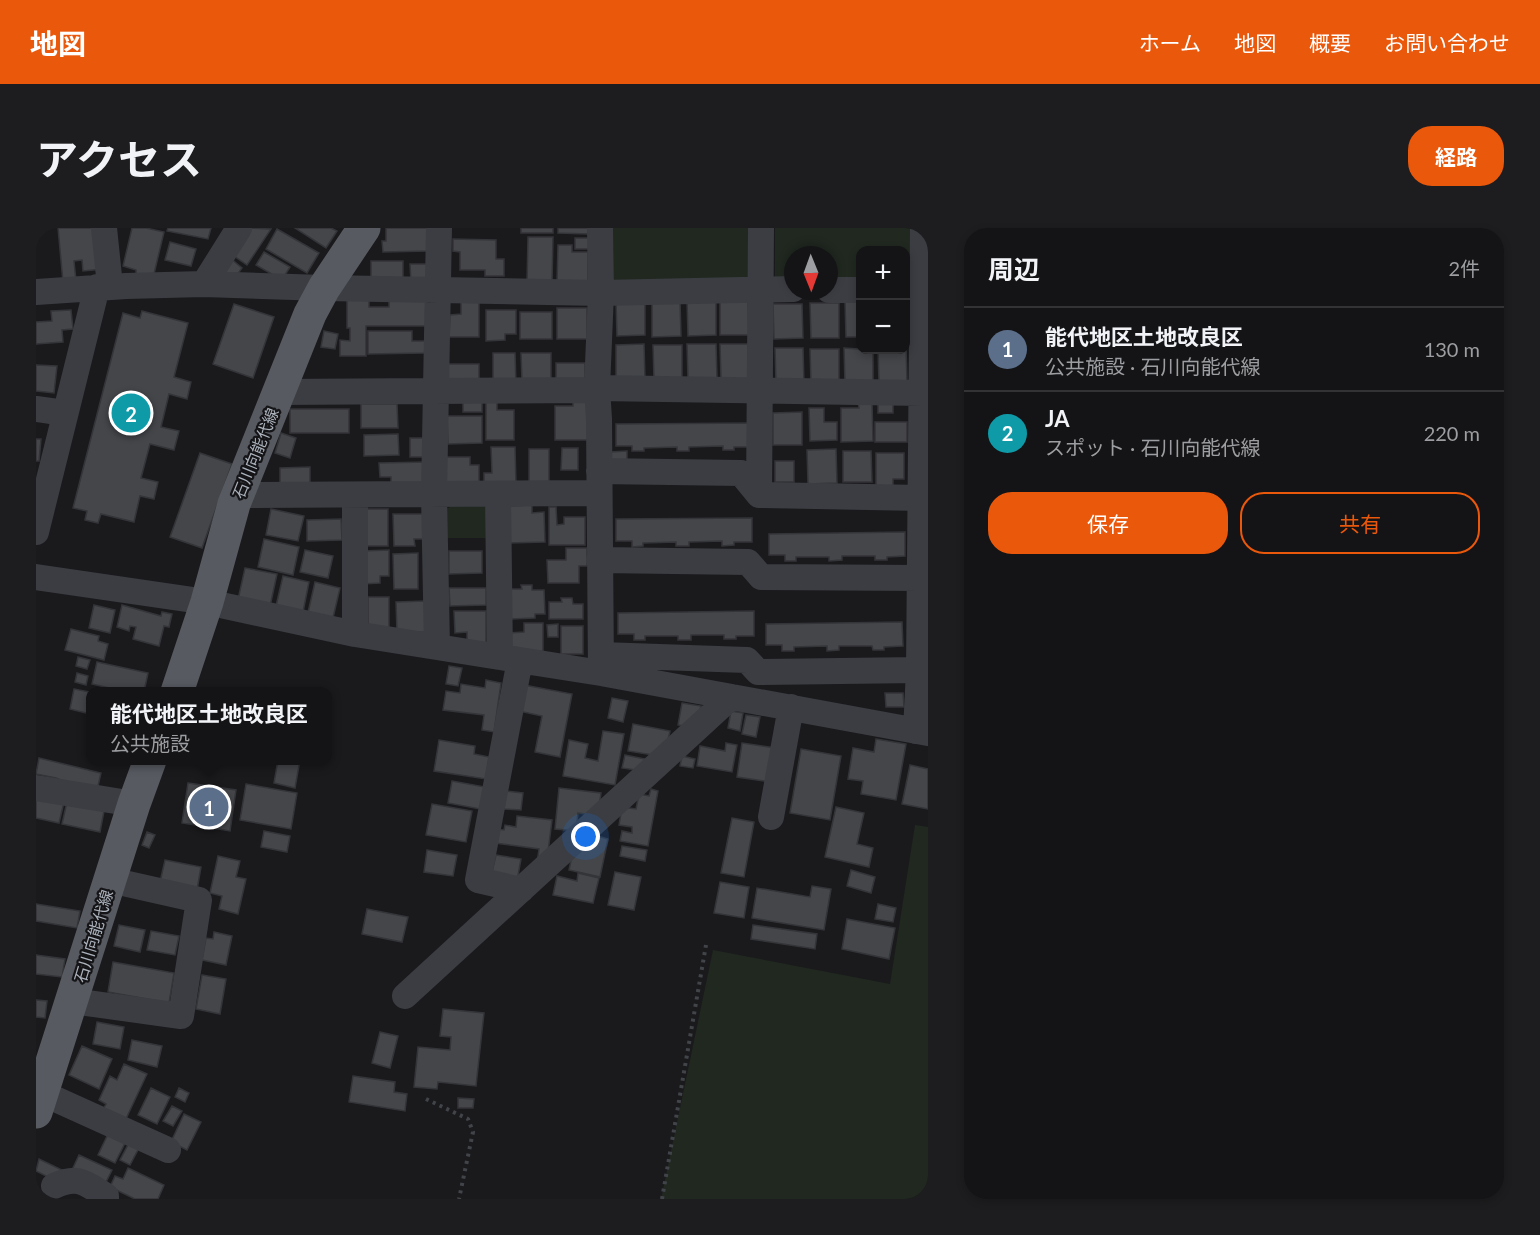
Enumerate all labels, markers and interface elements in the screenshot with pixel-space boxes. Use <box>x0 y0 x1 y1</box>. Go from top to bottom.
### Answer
text: 地図 <box>30 26 86 60</box>
text: ホーム <box>1139 30 1201 55</box>
text: 地図 <box>1234 30 1276 55</box>
text: 概要 <box>1309 30 1351 55</box>
text: お問い合わせ <box>1384 30 1510 55</box>
button: 経路 <box>1408 126 1504 186</box>
text: アクセス <box>36 134 202 184</box>
north arrow <box>784 246 838 300</box>
map controls <box>856 246 910 354</box>
button: + <box>856 246 910 300</box>
text: 周辺 <box>988 253 1040 285</box>
text: 2件 <box>1448 256 1480 280</box>
button: − <box>856 300 910 354</box>
text: 能代地区土地改良区 <box>1045 323 1243 350</box>
text: 1 <box>1002 337 1013 361</box>
text: 130 m <box>1424 337 1480 361</box>
text: 公共施設 · 石川向能代線 <box>1045 354 1260 378</box>
pin: 2 <box>112 390 151 435</box>
street label: 石川向能代線 <box>228 405 282 501</box>
text: JA <box>1045 405 1070 432</box>
text: 2 <box>1002 421 1013 445</box>
text: 220 m <box>1424 421 1480 445</box>
text: スポット · 石川向能代線 <box>1045 435 1260 459</box>
button: 保存 <box>988 492 1228 554</box>
button: 共有 <box>1240 492 1480 554</box>
popup <box>86 687 332 765</box>
text: 能代地区土地改良区 <box>110 700 308 727</box>
text: 公共施設 <box>110 731 190 755</box>
pin: 1 <box>190 784 228 830</box>
your location <box>571 822 600 851</box>
street label: 石川向能代線 <box>70 887 116 985</box>

